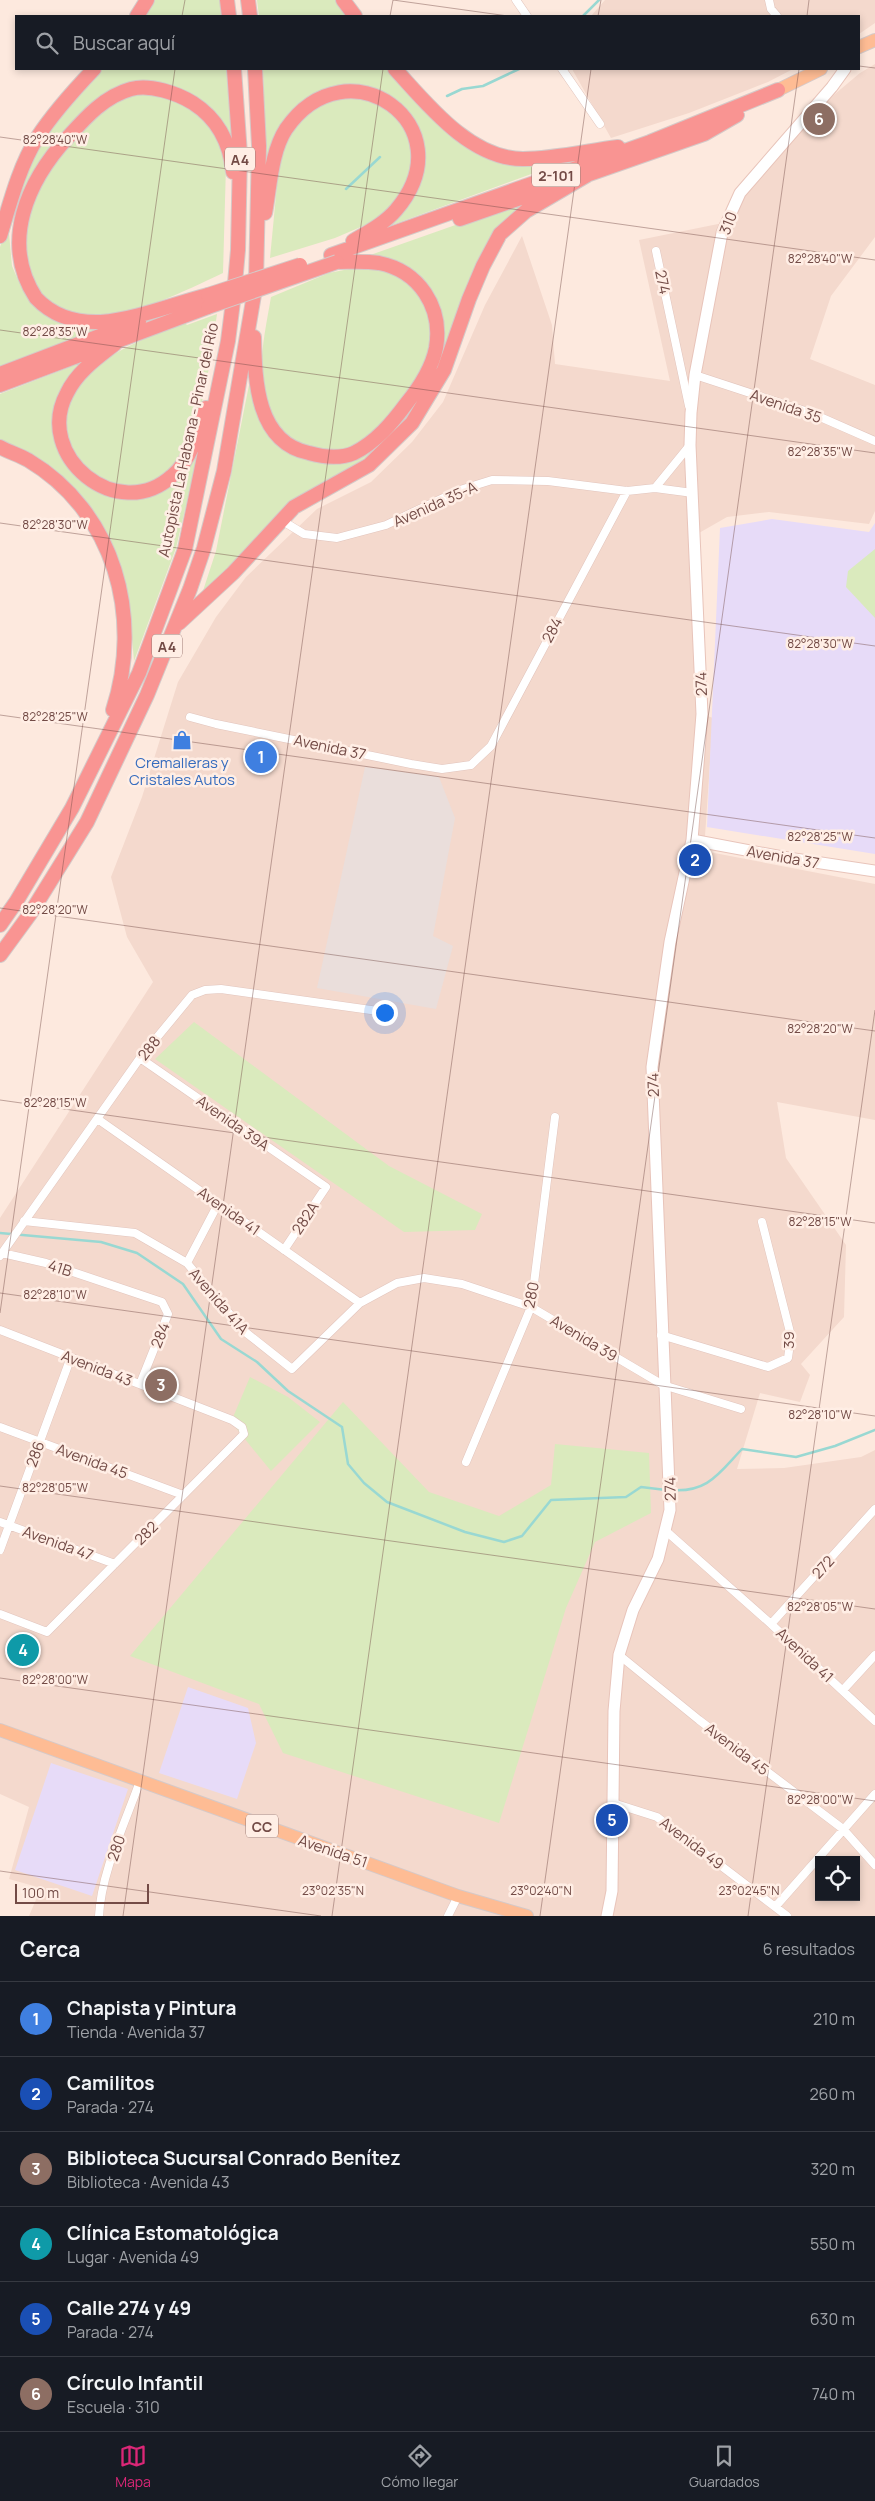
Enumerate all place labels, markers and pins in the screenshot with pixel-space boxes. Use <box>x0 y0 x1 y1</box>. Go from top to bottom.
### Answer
pin: 6 <box>803 100 835 138</box>
shop icon: Cremalleras y Cristales Autos <box>171 729 193 751</box>
pin: 1 <box>245 738 277 776</box>
place label: Cremalleras y Cristales Autos <box>129 752 235 790</box>
pin: 2 <box>679 841 711 879</box>
pin: 3 <box>145 1366 177 1404</box>
pin: 4 <box>7 1631 39 1669</box>
pin: 5 <box>596 1801 628 1839</box>

